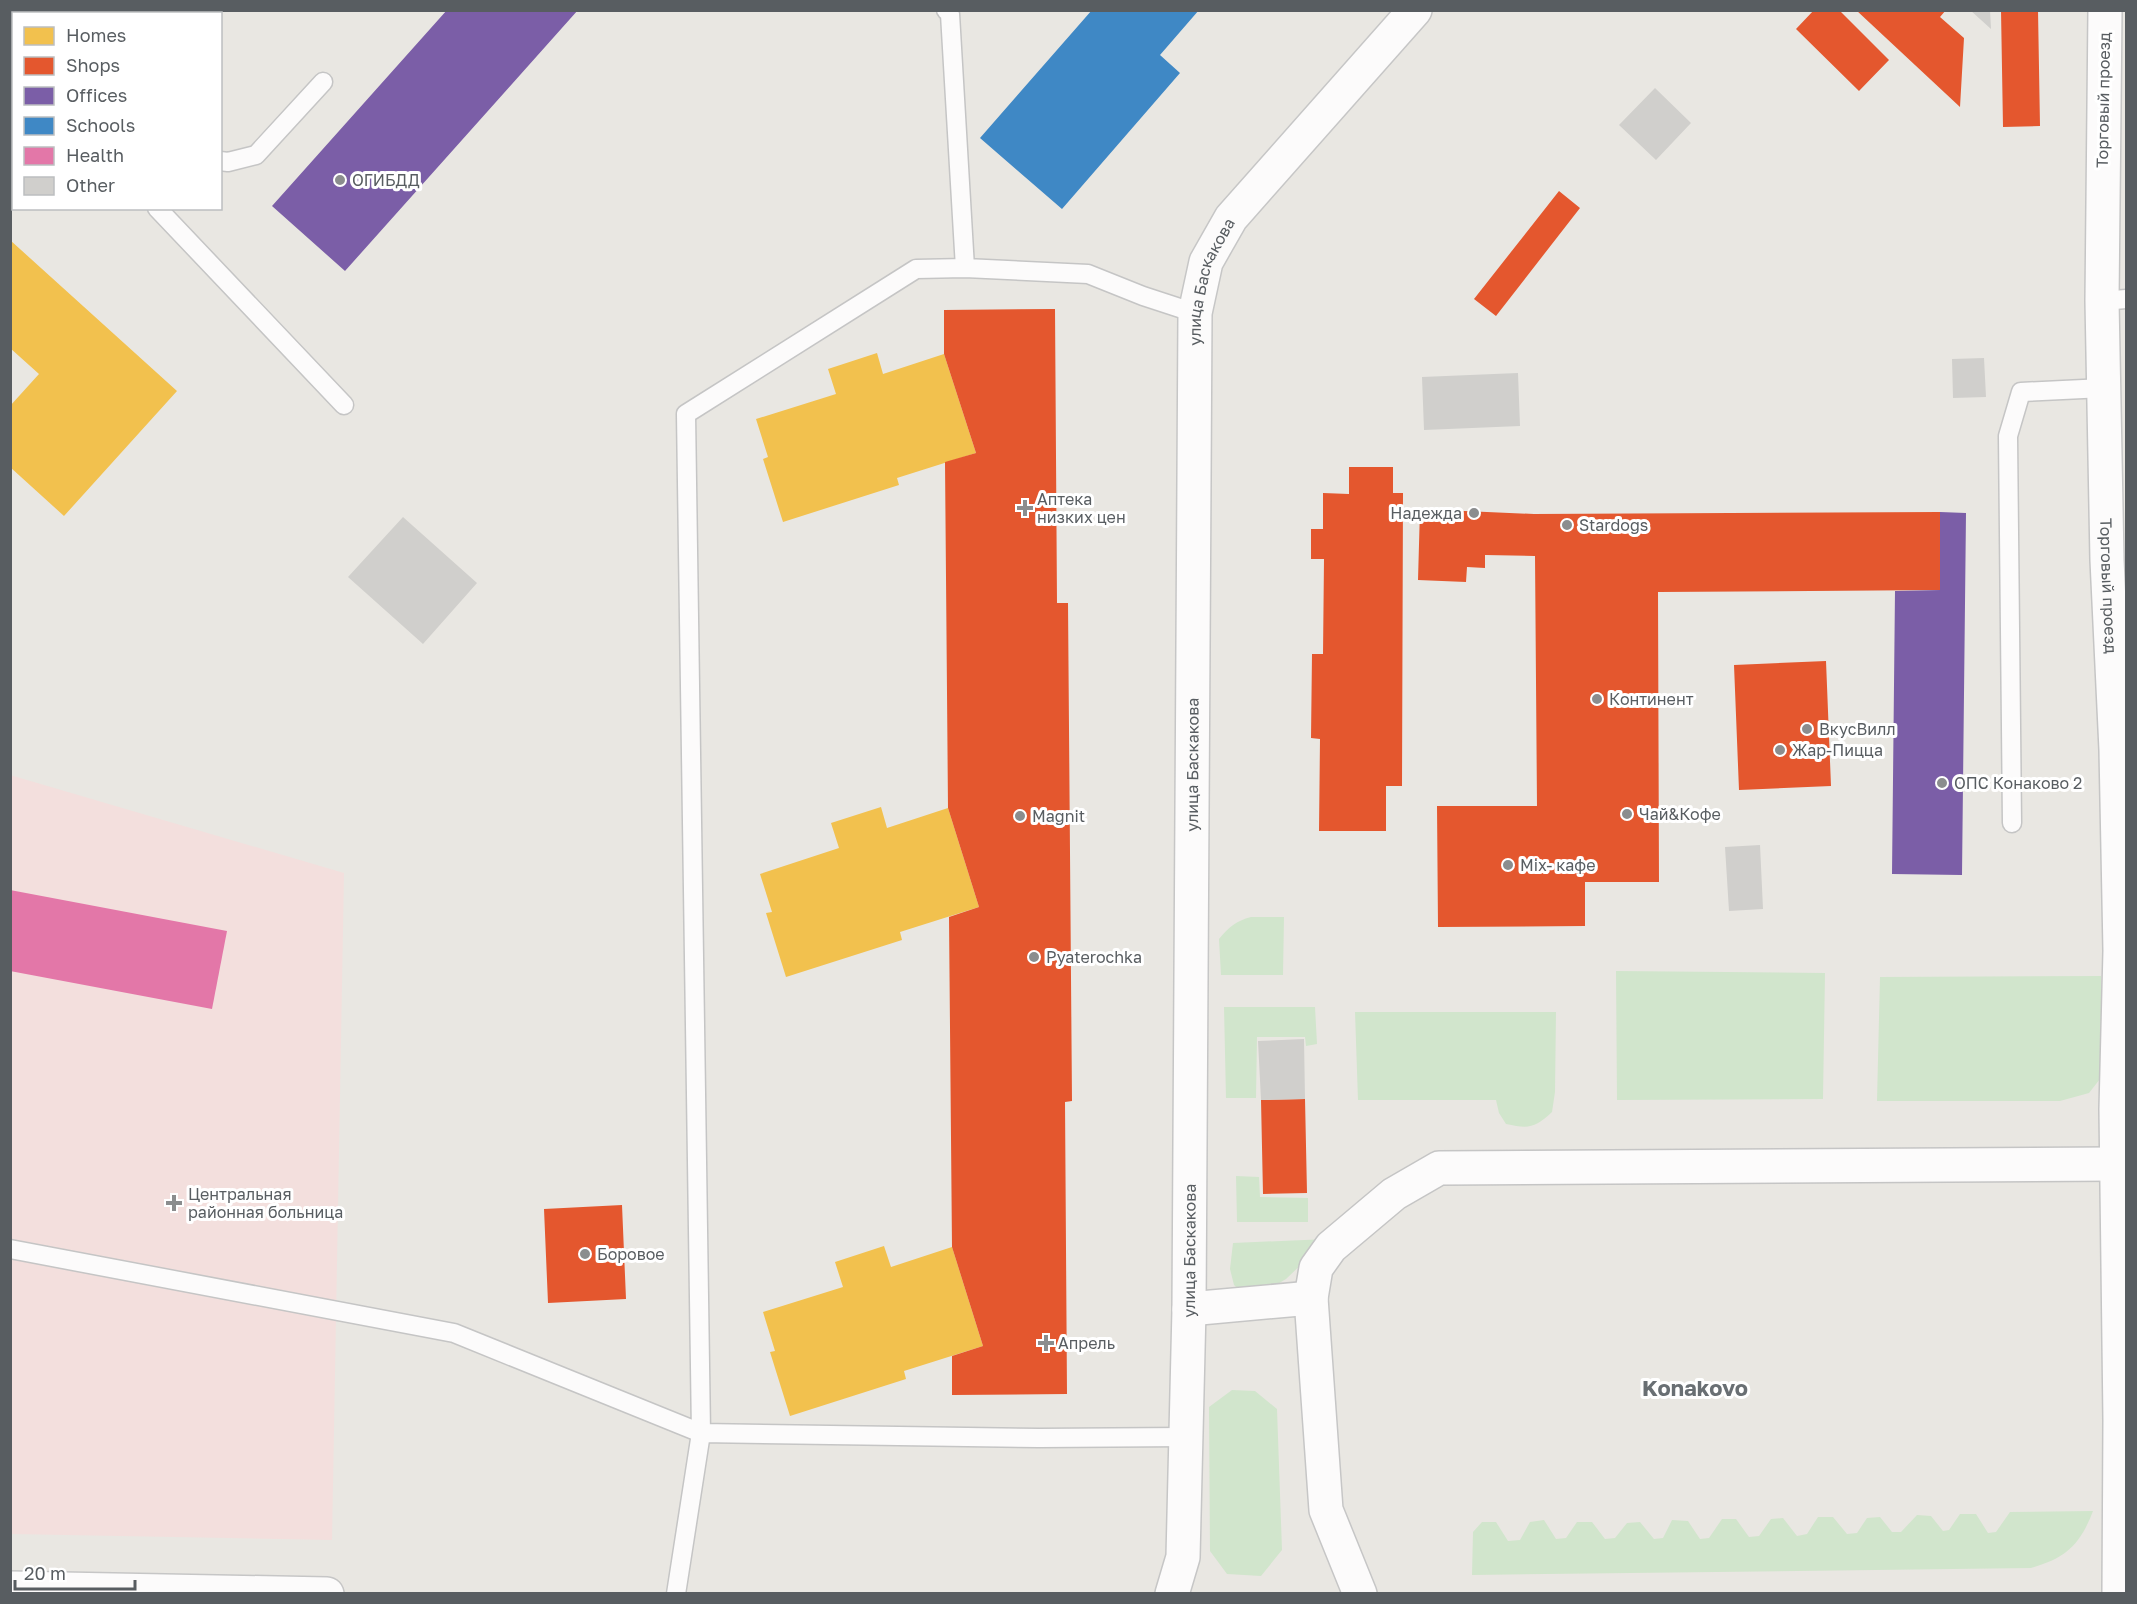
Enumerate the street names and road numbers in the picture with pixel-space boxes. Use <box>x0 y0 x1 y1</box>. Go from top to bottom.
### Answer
street label: Торговый проезд <box>2092 32 2114 168</box>
street label: улица Баскакова <box>1184 214 1239 346</box>
street label: Торговый проезд <box>2096 518 2121 654</box>
street label: улица Баскакова <box>1182 698 1203 832</box>
street label: улица Баскакова <box>1179 1184 1200 1318</box>

